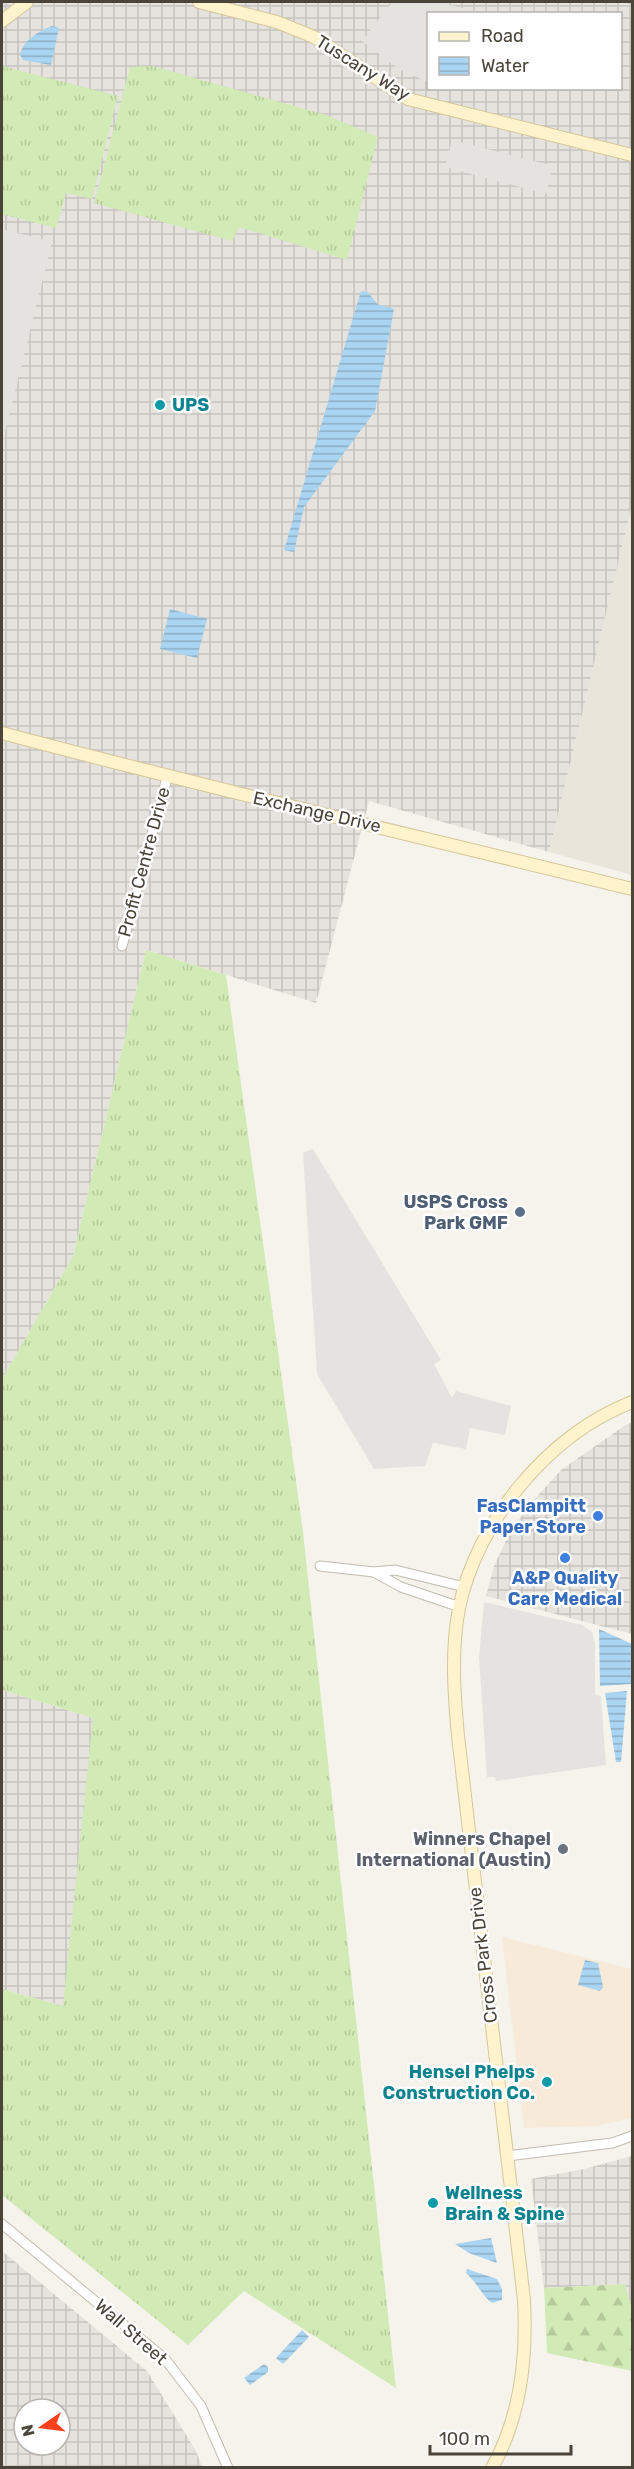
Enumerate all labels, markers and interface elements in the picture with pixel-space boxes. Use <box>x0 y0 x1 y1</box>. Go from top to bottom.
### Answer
legend <box>427 12 622 90</box>
text: Road <box>481 25 524 47</box>
street label: Tuscany Way <box>312 30 414 106</box>
text: Water <box>481 55 529 77</box>
place label: UPS <box>172 394 209 416</box>
marker: UPS <box>153 398 167 412</box>
street label: Profit Centre Drive <box>113 785 175 939</box>
street label: Exchange Drive <box>251 787 383 837</box>
place label: USPS Cross Park GMF <box>403 1191 508 1234</box>
marker: USPS Cross Park GMF <box>513 1205 527 1219</box>
place label: FasClampitt Paper Store <box>476 1495 586 1538</box>
marker: FasClampitt Paper Store <box>591 1509 605 1523</box>
marker: A&P Quality Care Medical <box>558 1551 572 1565</box>
place label: A&P Quality Care Medical <box>508 1567 622 1610</box>
place label: Winners Chapel International (Austin) <box>356 1828 551 1871</box>
marker: Winners Chapel International (Austin) <box>556 1842 570 1856</box>
street label: Cross Park Drive <box>464 1886 502 2024</box>
place label: Hensel Phelps Construction Co. <box>383 2061 535 2104</box>
marker: Hensel Phelps Construction Co. <box>540 2075 554 2089</box>
place label: Wellness Brain & Spine <box>445 2182 565 2225</box>
marker: Wellness Brain & Spine <box>426 2196 440 2210</box>
street label: Wall Street <box>90 2294 172 2370</box>
north arrow <box>12 2397 72 2457</box>
scale bar <box>430 2418 571 2456</box>
text: N <box>17 2423 39 2438</box>
text: 100 m <box>439 2428 490 2450</box>

